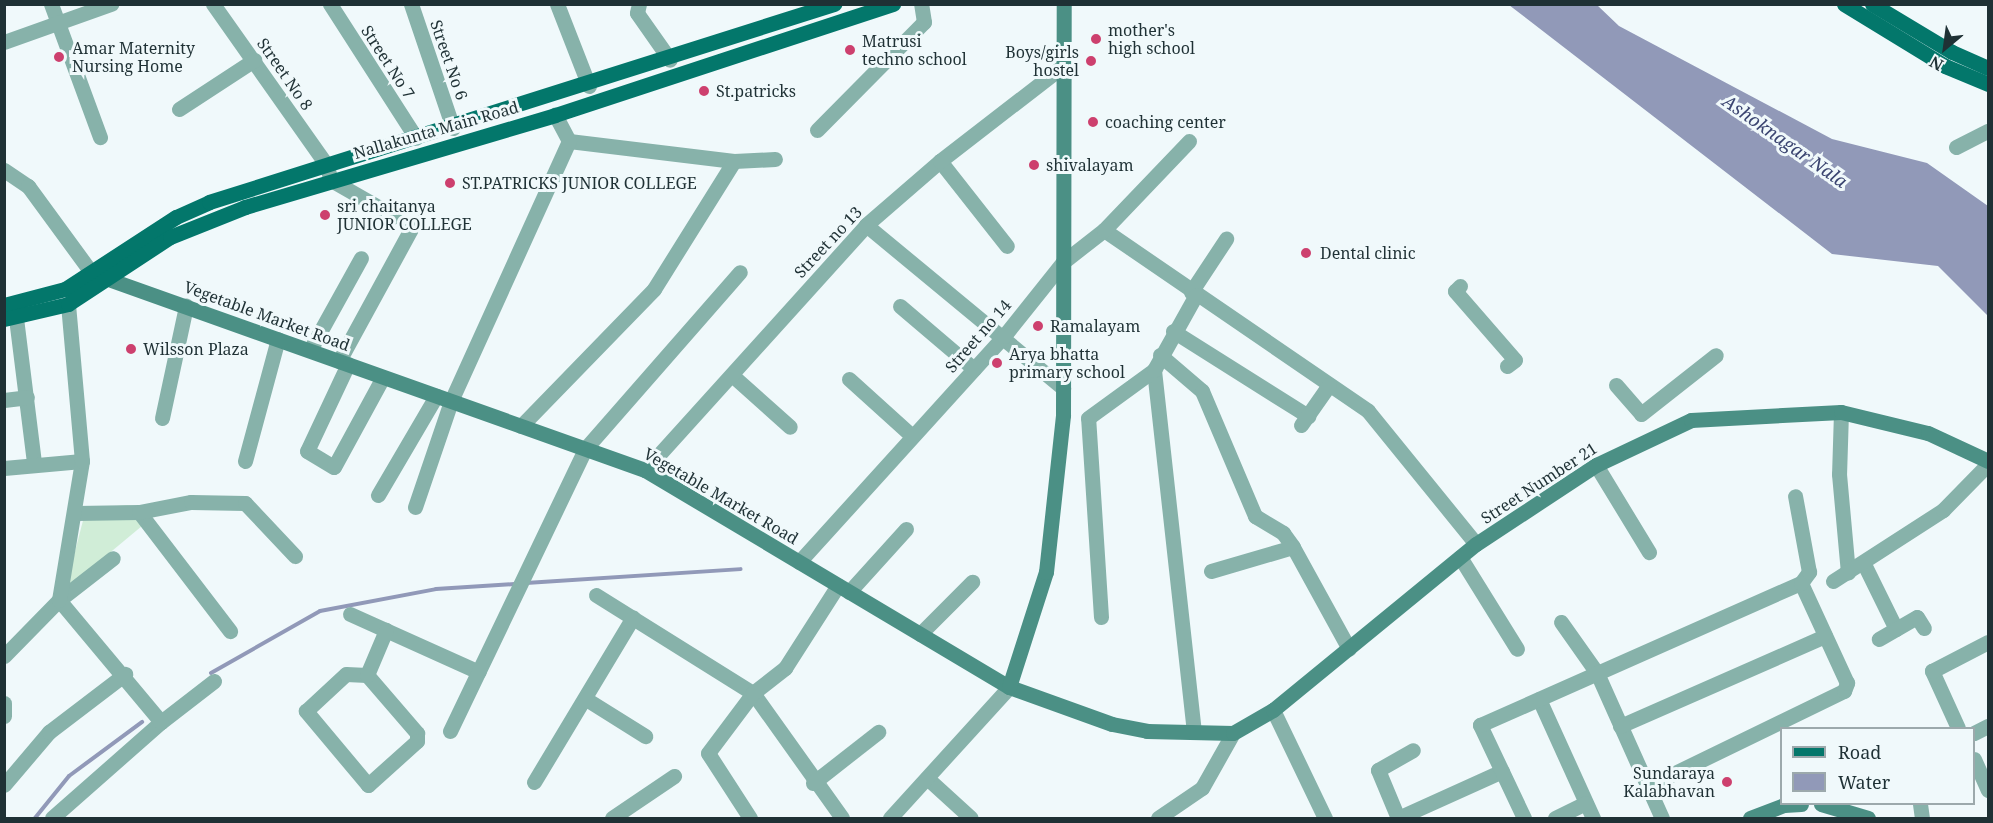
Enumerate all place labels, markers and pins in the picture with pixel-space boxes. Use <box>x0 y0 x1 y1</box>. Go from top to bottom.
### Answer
place label: mother's high school <box>1108 20 1195 58</box>
place label: Matrusi techno school <box>862 31 967 69</box>
marker: mother's high school <box>1089 32 1103 46</box>
place label: Amar Maternity Nursing Home <box>72 38 195 76</box>
place label: Boys/girls hostel <box>1005 42 1079 80</box>
marker: Matrusi techno school <box>843 43 857 57</box>
marker: Amar Maternity Nursing Home <box>50 48 68 66</box>
marker: Boys/girls hostel <box>1084 54 1098 68</box>
place label: St.patricks <box>716 81 796 101</box>
marker: St.patricks <box>697 84 711 98</box>
place label: coaching center <box>1105 112 1226 132</box>
marker: coaching center <box>1086 115 1100 129</box>
place label: shivalayam <box>1046 155 1134 175</box>
marker: shivalayam <box>1027 158 1041 172</box>
place label: ST.PATRICKS JUNIOR COLLEGE <box>462 173 697 193</box>
marker: ST.PATRICKS JUNIOR COLLEGE <box>443 176 457 190</box>
place label: sri chaitanya JUNIOR COLLEGE <box>337 196 472 234</box>
marker: sri chaitanya JUNIOR COLLEGE <box>318 208 332 222</box>
place label: Dental clinic <box>1320 243 1416 263</box>
marker: Dental clinic <box>1297 244 1315 262</box>
place label: Ramalayam <box>1050 316 1140 336</box>
marker: Ramalayam <box>1031 319 1045 333</box>
place label: Wilsson Plaza <box>143 339 249 359</box>
marker: Wilsson Plaza <box>124 342 138 356</box>
place label: Arya bhatta primary school <box>1009 344 1125 382</box>
marker: Arya bhatta primary school <box>990 356 1004 370</box>
place label: Sundaraya Kalabhavan <box>1623 763 1715 801</box>
marker: Sundaraya Kalabhavan <box>1720 775 1734 789</box>

